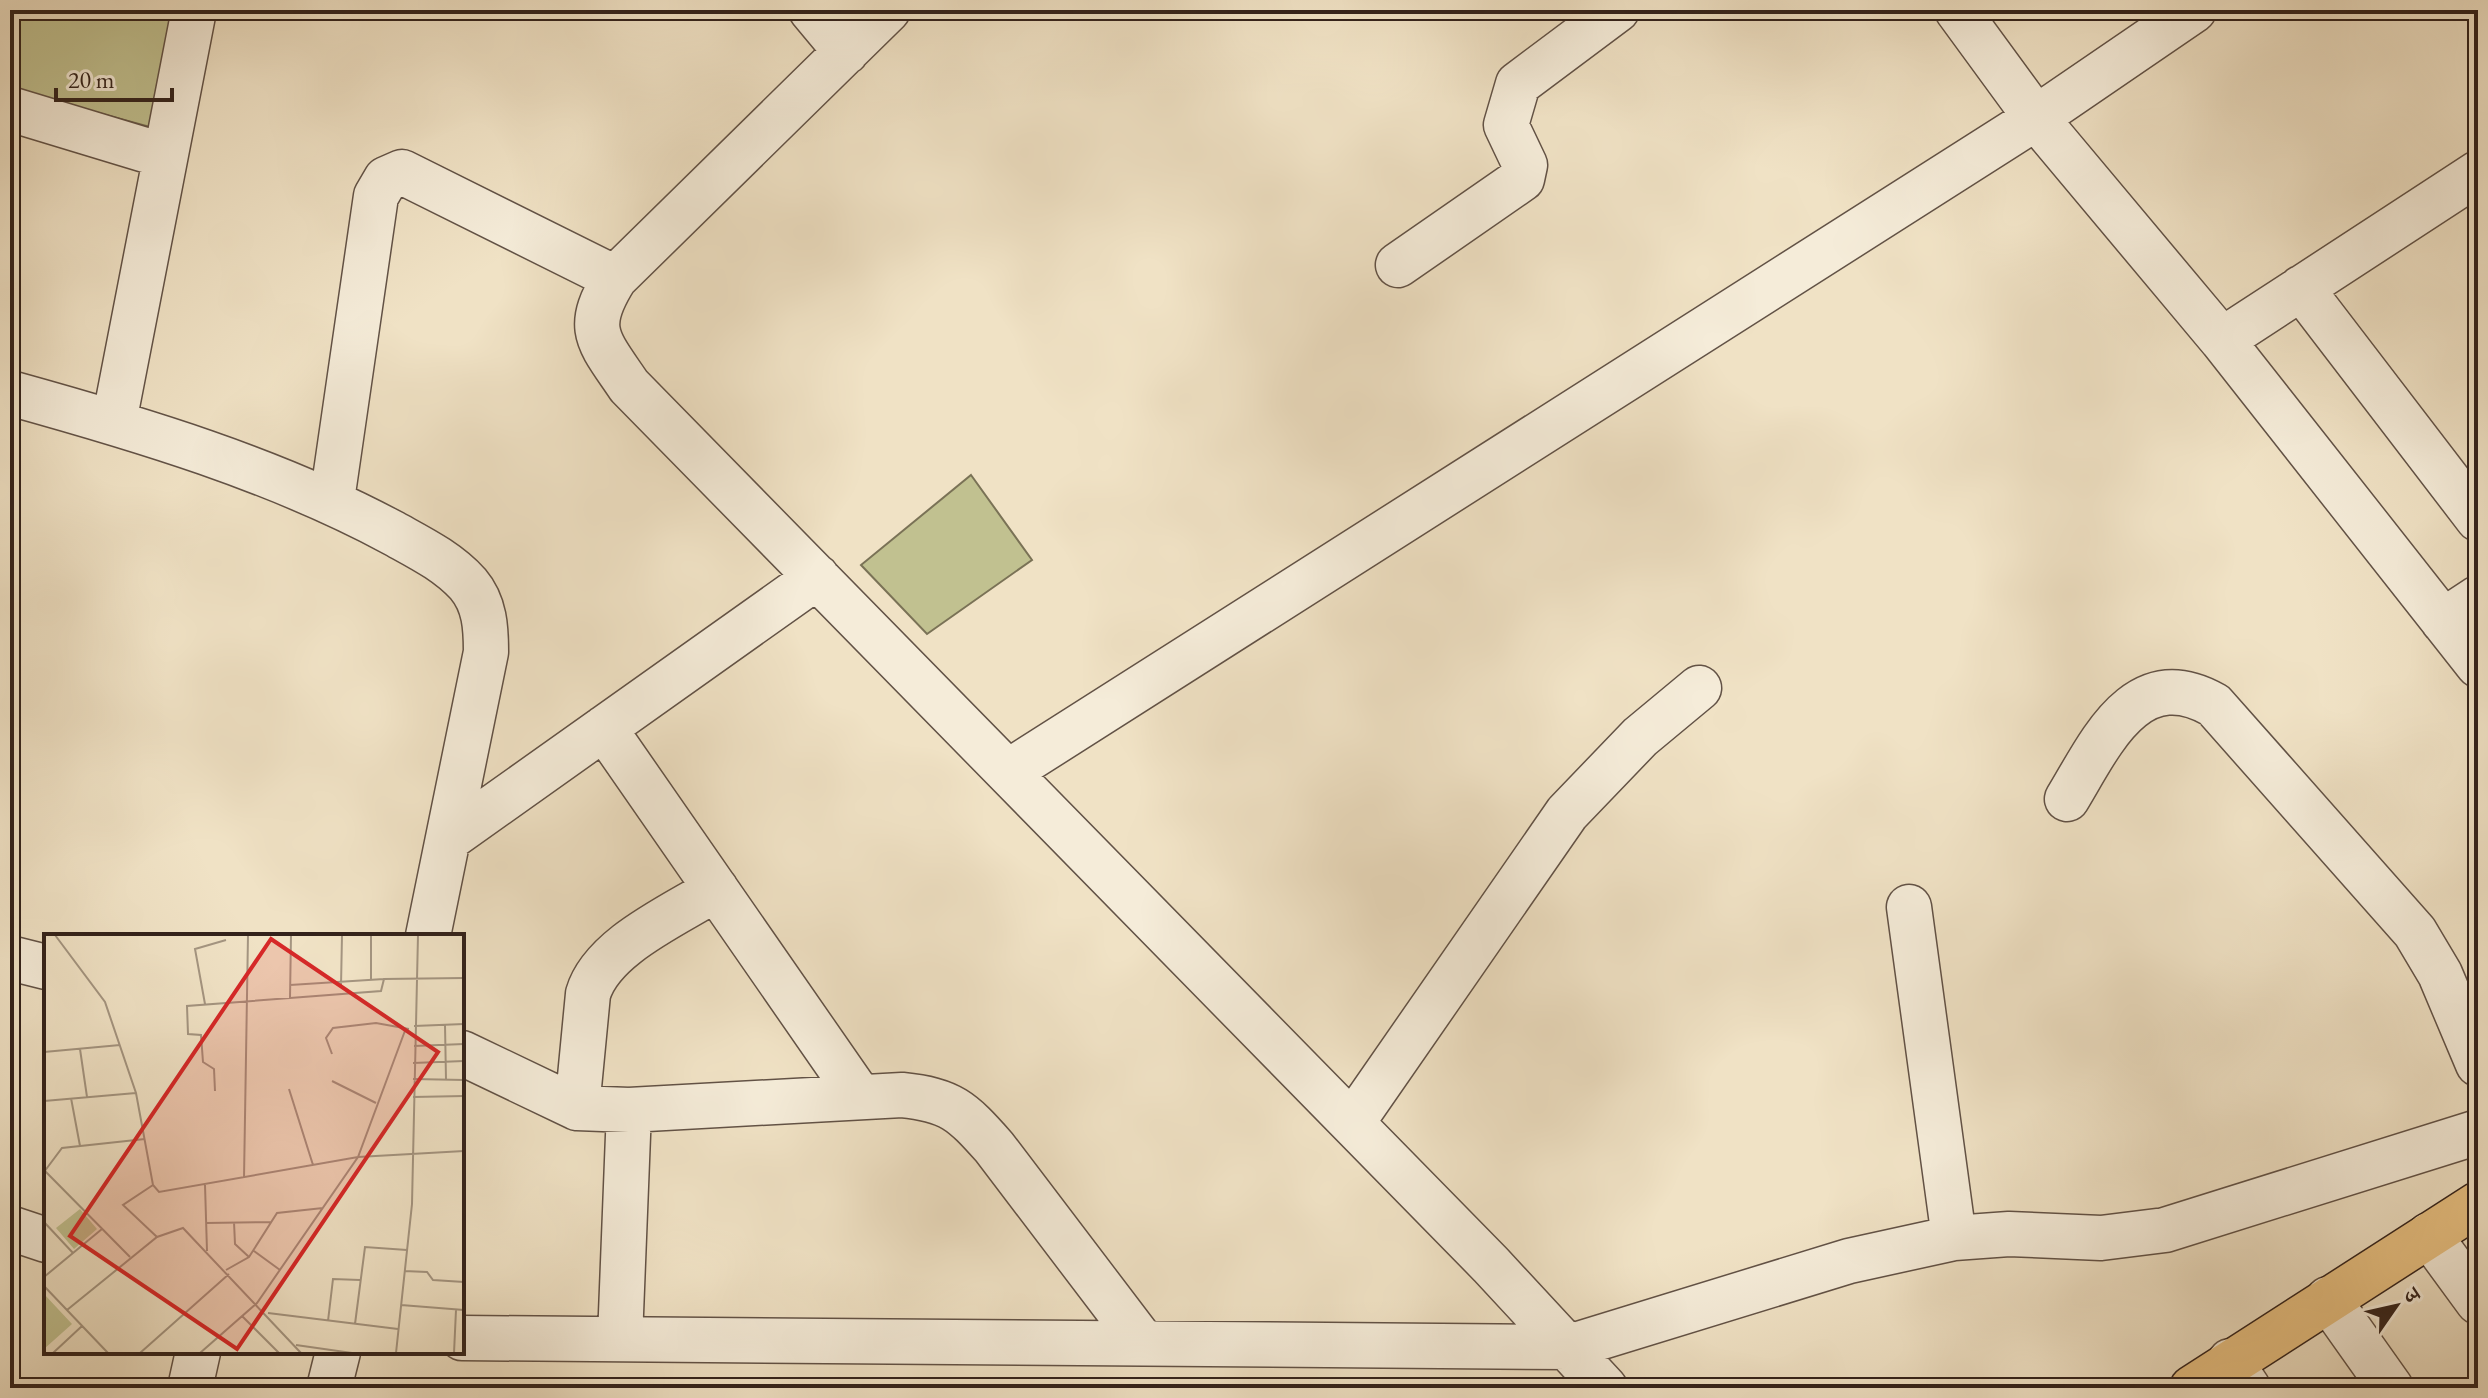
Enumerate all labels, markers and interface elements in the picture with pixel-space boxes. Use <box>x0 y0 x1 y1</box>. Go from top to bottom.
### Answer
scale bar <box>56 52 172 102</box>
text: 20 m <box>68 64 115 95</box>
inset map <box>44 934 464 1354</box>
north arrow <box>2356 1266 2436 1346</box>
text: उ <box>2396 1281 2428 1309</box>

